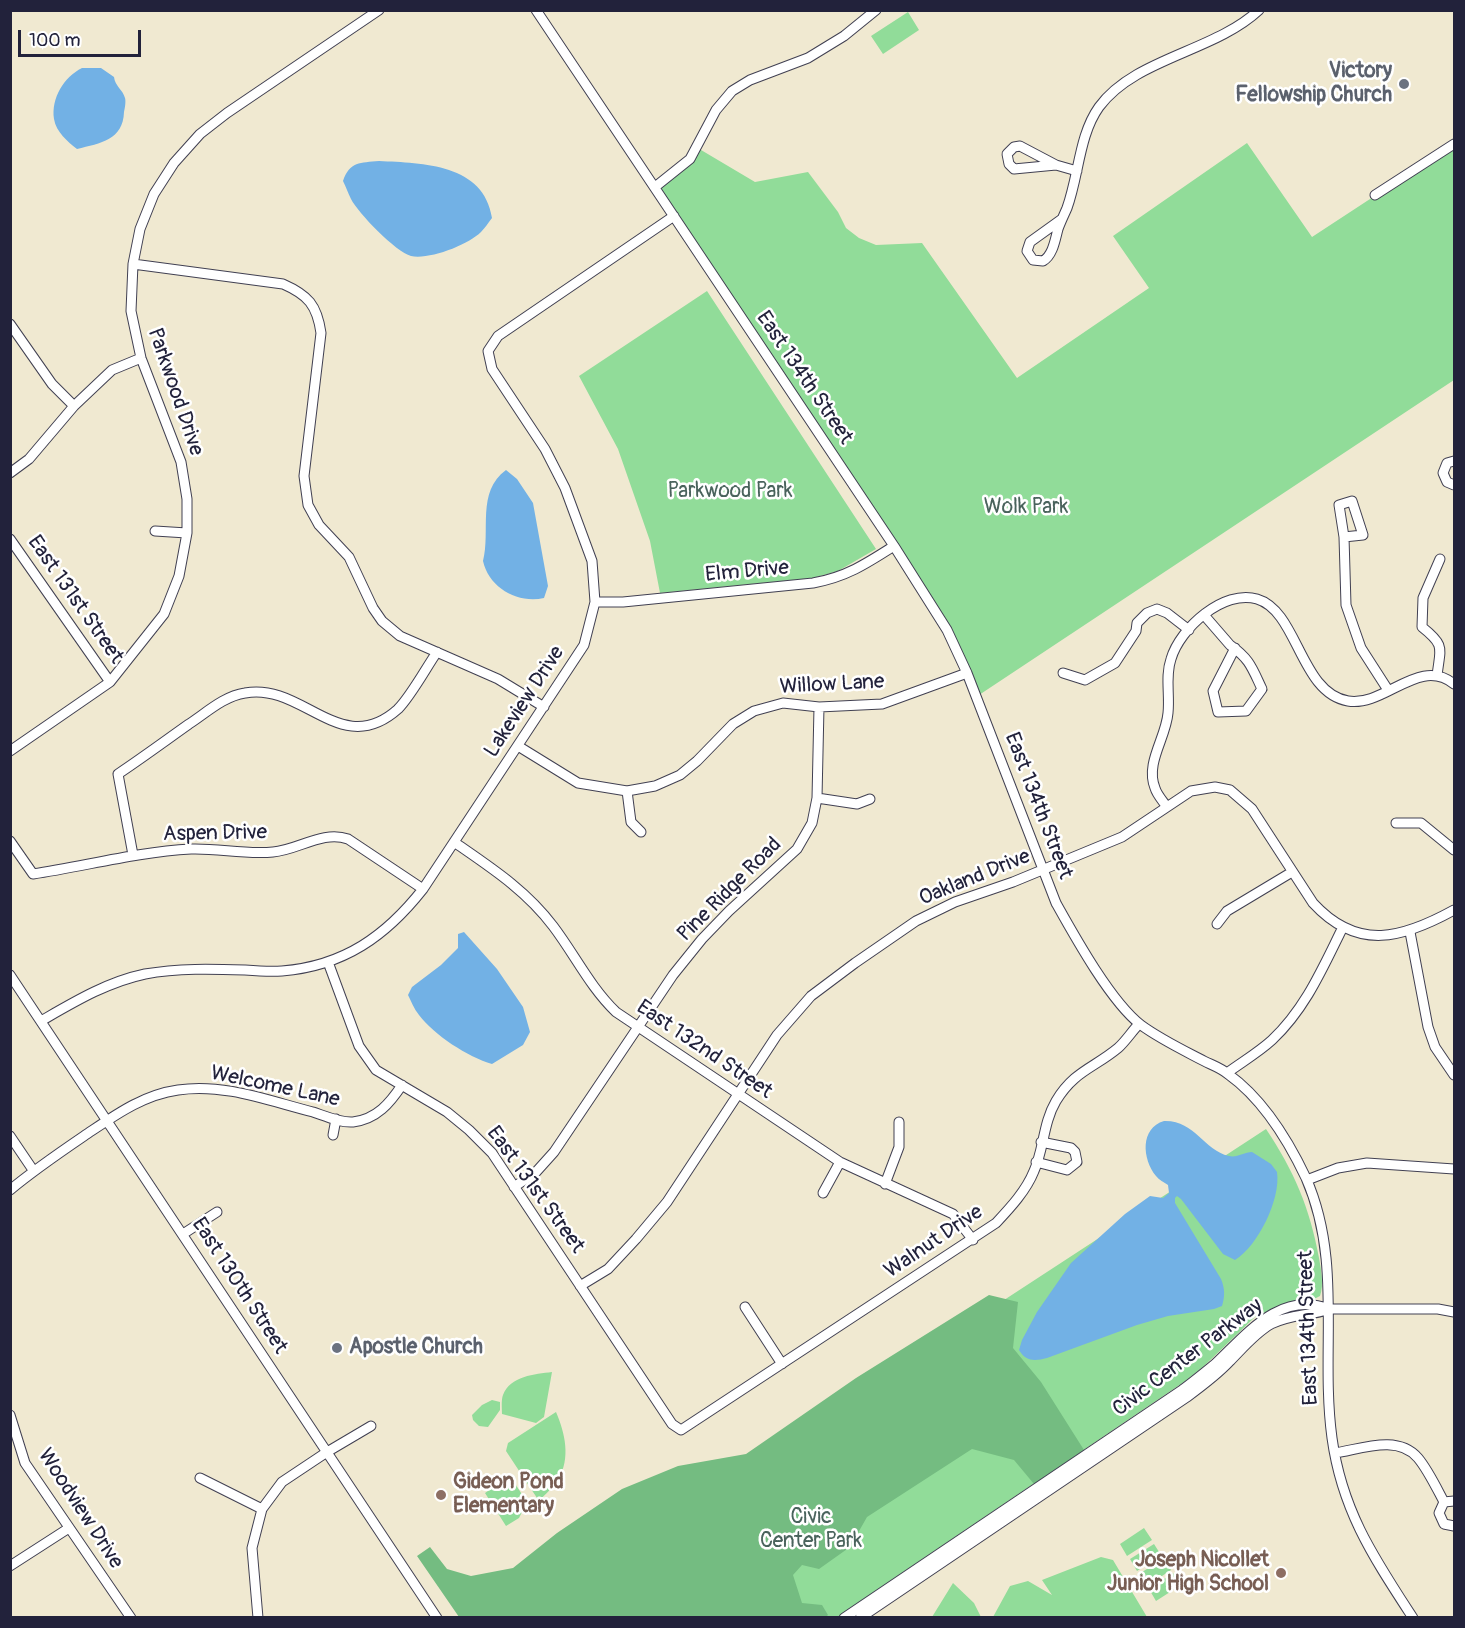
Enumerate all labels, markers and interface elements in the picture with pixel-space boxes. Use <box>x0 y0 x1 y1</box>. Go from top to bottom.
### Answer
scale bar <box>21 18 144 56</box>
text: 100 m <box>29 29 81 52</box>
place label: Victory Fellowship Church <box>1235 59 1392 109</box>
marker: Victory Fellowship Church <box>1397 77 1411 91</box>
street label: East 134th Street <box>750 307 858 449</box>
street label: Parkwood Drive <box>141 325 209 459</box>
park label: Parkwood Park <box>667 479 793 505</box>
park label: Wolk Park <box>984 495 1068 521</box>
street label: East 131st Street <box>21 531 129 669</box>
street label: Elm Drive <box>704 556 790 588</box>
street label: Lakeview Drive <box>480 642 570 762</box>
street label: Willow Lane <box>779 670 885 700</box>
street label: East 134th Street <box>998 729 1078 883</box>
street label: Aspen Drive <box>163 820 267 848</box>
street label: Pine Ridge Road <box>673 833 787 947</box>
street label: Oakland Drive <box>916 844 1034 912</box>
street label: East 132nd Street <box>631 995 777 1105</box>
street label: Welcome Lane <box>208 1061 342 1113</box>
street label: East 131st Street <box>481 1122 589 1258</box>
street label: Walnut Drive <box>880 1200 988 1284</box>
street label: East 130th Street <box>186 1213 292 1359</box>
street label: East 134th Street <box>1294 1250 1324 1406</box>
street label: Civic Center Parkway <box>1108 1294 1268 1422</box>
place label: Apostle Church <box>349 1335 483 1361</box>
marker: Apostle Church <box>330 1341 344 1355</box>
street label: Woodview Drive <box>32 1444 128 1574</box>
place label: Gideon Pond Elementary <box>453 1470 564 1520</box>
marker: Gideon Pond Elementary <box>434 1488 448 1502</box>
park label: Civic Center Park <box>760 1505 862 1555</box>
place label: Joseph Nicollet Junior High School <box>1107 1548 1269 1598</box>
marker: Joseph Nicollet Junior High School <box>1274 1566 1288 1580</box>

